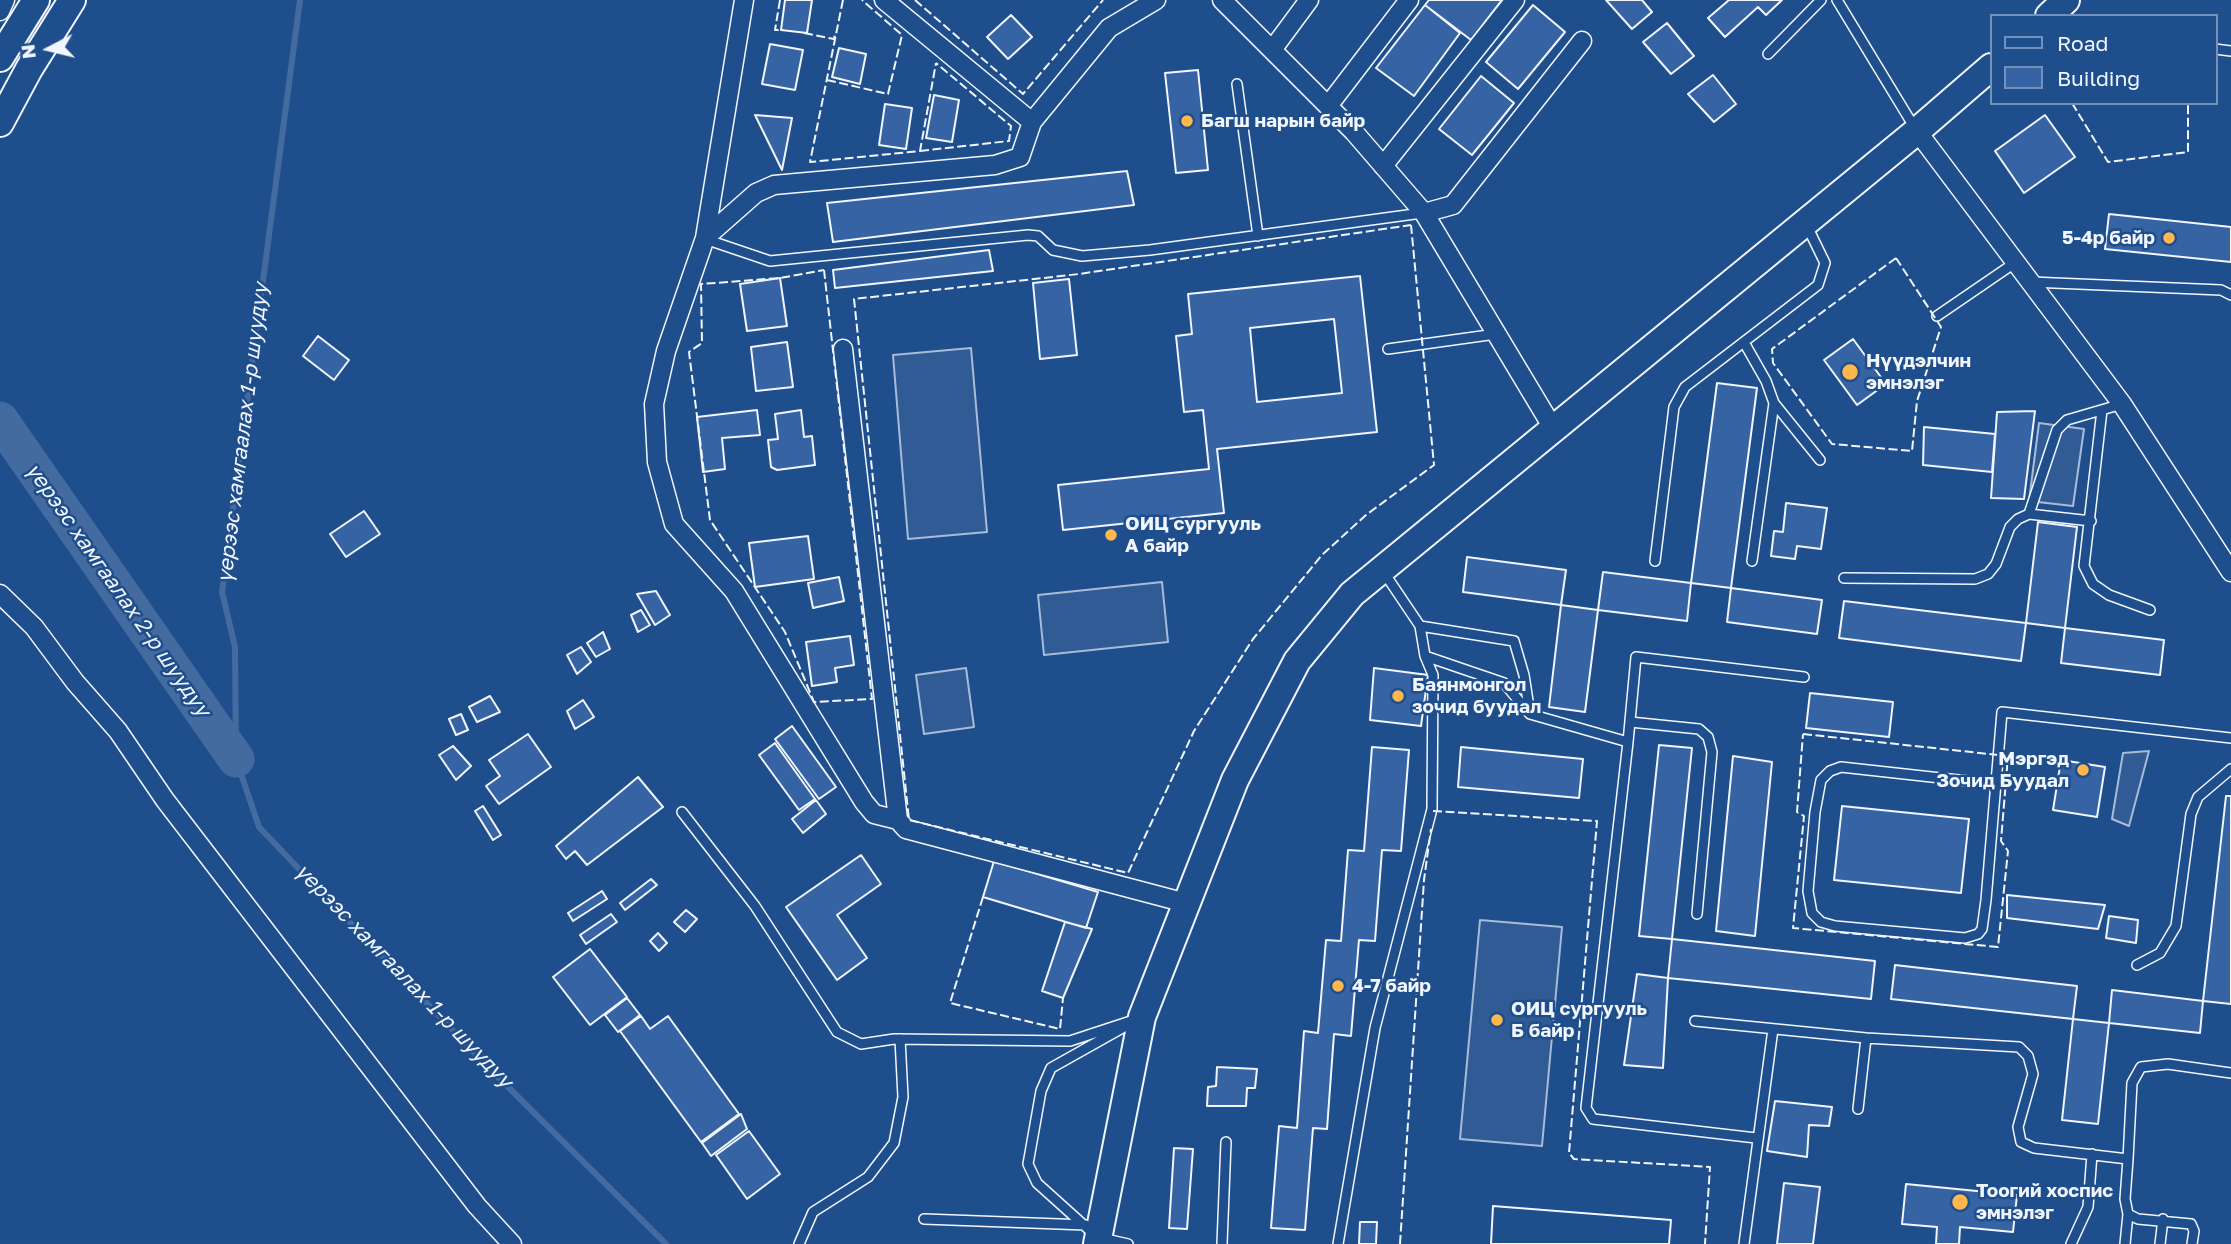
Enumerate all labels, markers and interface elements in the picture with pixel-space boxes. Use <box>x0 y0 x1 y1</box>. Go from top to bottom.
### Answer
north arrow <box>14 14 84 84</box>
legend <box>1990 14 2217 105</box>
text: Road <box>2057 30 2108 56</box>
text: N <box>15 43 40 60</box>
text: Building <box>2057 65 2140 91</box>
place label: Багш нарын байр <box>1201 110 1365 132</box>
marker: Багш нарын байр <box>1179 113 1195 129</box>
place label: 5-4р байр <box>2062 227 2155 249</box>
marker: 5-4р байр <box>2161 230 2177 246</box>
water label: үерээс хамгаалах 1-р шуудуу <box>212 282 274 584</box>
place label: Нүүдэлчин эмнэлэг <box>1866 350 1971 394</box>
marker: Нүүдэлчин эмнэлэг <box>1840 362 1860 382</box>
water label: үерээс хамгаалах 2-р шуудуу <box>21 458 215 722</box>
place label: ОИЦ сургууль А байр <box>1125 513 1261 557</box>
marker: ОИЦ сургууль А байр <box>1103 527 1119 543</box>
place label: Баянмонгол зочид буудал <box>1412 674 1541 718</box>
marker: Баянмонгол зочид буудал <box>1390 688 1406 704</box>
place label: Мэргэд Зочид Буудал <box>1936 748 2069 792</box>
marker: Мэргэд Зочид Буудал <box>2075 762 2091 778</box>
water label: үерээс хамгаалах 1-р шуудуу <box>290 859 518 1093</box>
place label: 4-7 байр <box>1352 975 1431 997</box>
marker: 4-7 байр <box>1330 978 1346 994</box>
place label: ОИЦ сургууль Б байр <box>1511 998 1647 1042</box>
marker: ОИЦ сургууль Б байр <box>1489 1012 1505 1028</box>
place label: Тоогий хоспис эмнэлэг <box>1976 1180 2113 1224</box>
marker: Тоогий хоспис эмнэлэг <box>1950 1192 1970 1212</box>

